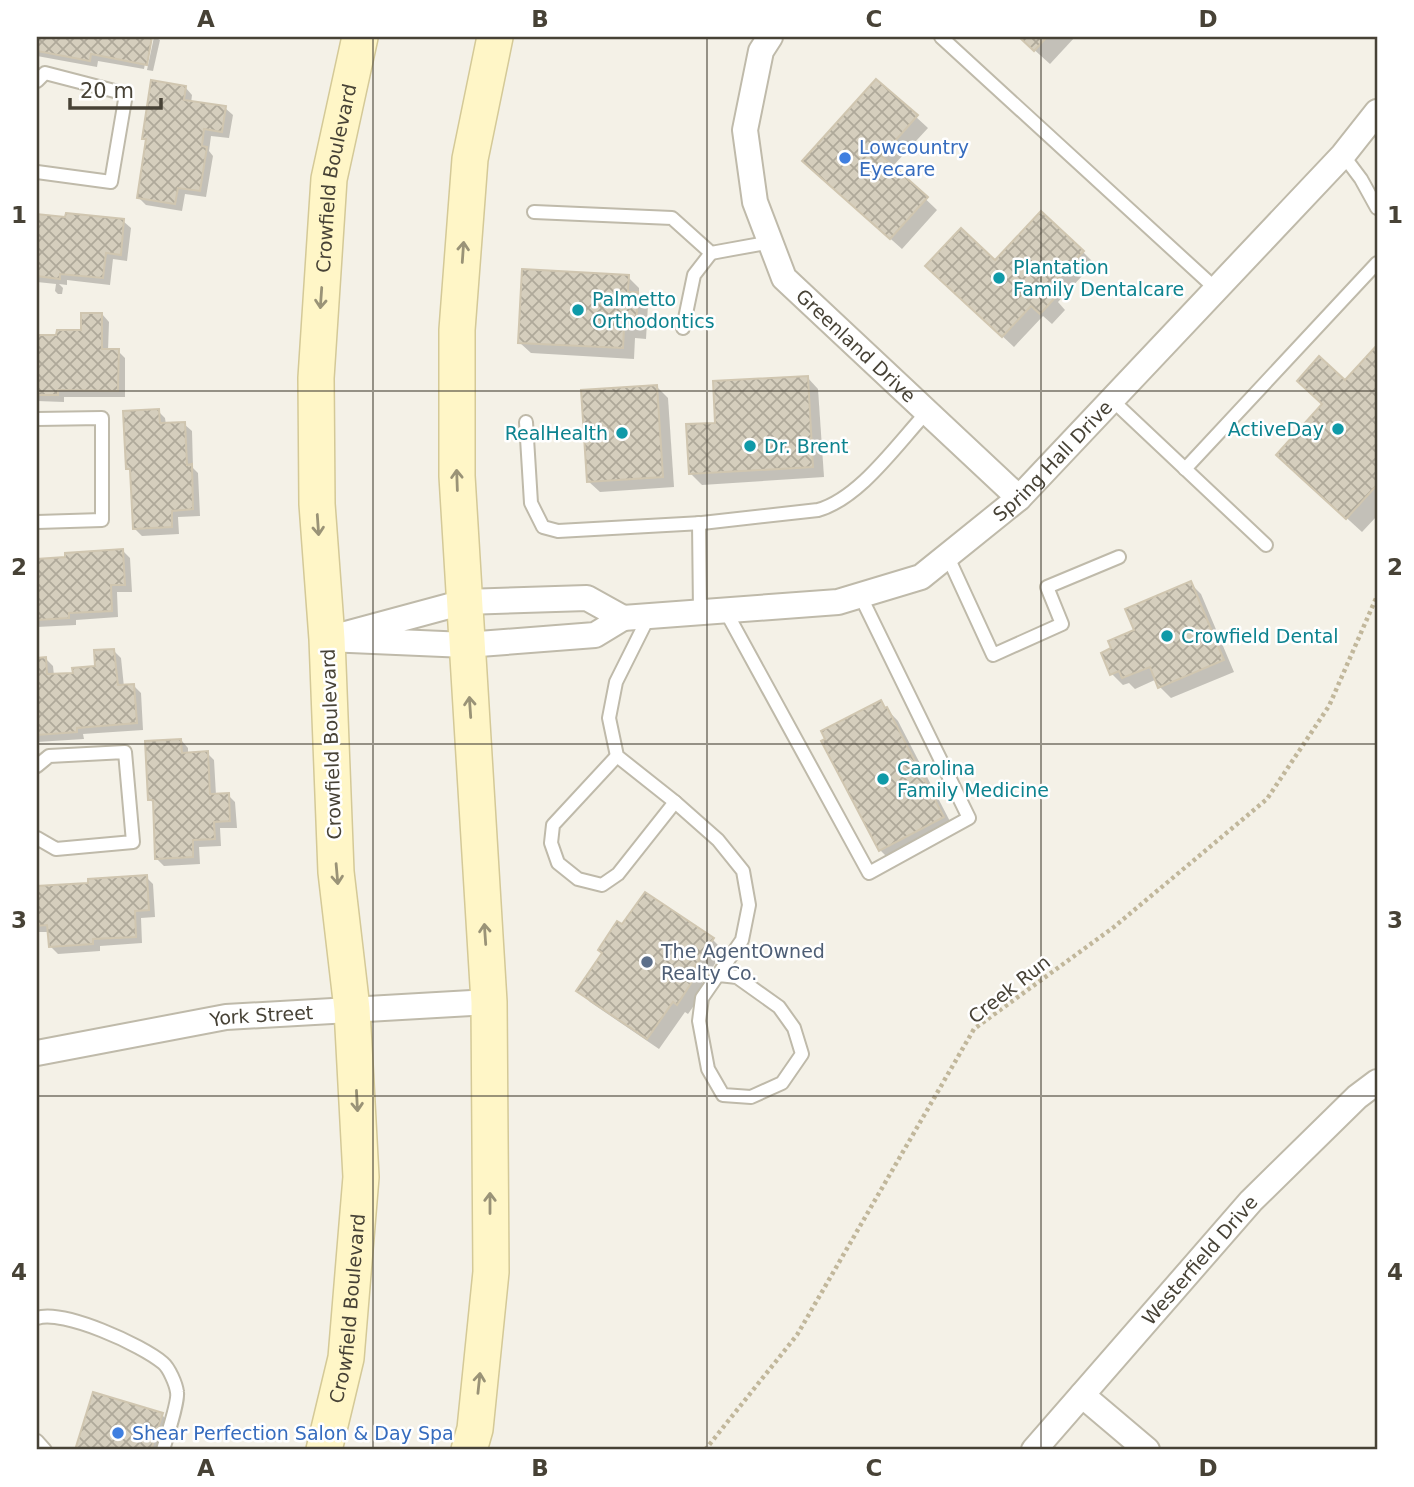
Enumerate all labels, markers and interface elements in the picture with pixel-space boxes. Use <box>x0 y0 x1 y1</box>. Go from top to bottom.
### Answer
text: A <box>197 6 215 32</box>
text: B <box>531 6 549 32</box>
text: C <box>866 6 882 32</box>
text: D <box>1198 6 1218 32</box>
scale bar <box>70 66 161 110</box>
text: 20 m <box>80 79 134 103</box>
street label: Crowfield Boulevard <box>312 82 360 273</box>
place label: Lowcountry Eyecare <box>859 136 969 180</box>
marker: Lowcountry Eyecare <box>837 150 853 166</box>
text: 1 <box>11 202 27 228</box>
text: 1 <box>1387 202 1403 228</box>
one-way arrow <box>457 242 470 264</box>
place label: Plantation Family Dentalcare <box>1013 256 1184 300</box>
marker: Plantation Family Dentalcare <box>991 270 1007 286</box>
street label: Greenland Drive <box>792 284 920 407</box>
one-way arrow <box>314 286 327 308</box>
place label: Palmetto Orthodontics <box>592 288 715 332</box>
marker: Palmetto Orthodontics <box>570 302 586 318</box>
street label: Spring Hall Drive <box>988 396 1116 526</box>
place label: ActiveDay <box>1228 418 1324 440</box>
marker: ActiveDay <box>1330 421 1346 437</box>
place label: RealHealth <box>505 422 608 444</box>
marker: RealHealth <box>614 425 630 441</box>
place label: Dr. Brent <box>764 435 848 457</box>
marker: Dr. Brent <box>742 438 758 454</box>
one-way arrow <box>450 468 464 491</box>
one-way arrow <box>312 513 325 536</box>
text: 2 <box>11 554 27 580</box>
text: 2 <box>1387 554 1403 580</box>
place label: Crowfield Dental <box>1181 625 1339 647</box>
marker: Crowfield Dental <box>1159 628 1175 644</box>
street label: Crowfield Boulevard <box>317 648 345 840</box>
one-way arrow <box>463 696 476 719</box>
place label: Carolina Family Medicine <box>897 757 1049 801</box>
marker: Carolina Family Medicine <box>875 771 891 787</box>
one-way arrow <box>331 862 344 885</box>
text: 3 <box>11 907 27 933</box>
text: 3 <box>1387 907 1403 933</box>
one-way arrow <box>478 923 491 946</box>
place label: The AgentOwned Realty Co. <box>660 940 825 984</box>
street label: Creek Run <box>964 950 1054 1028</box>
marker: The AgentOwned Realty Co. <box>639 954 655 970</box>
street label: York Street <box>207 1001 314 1031</box>
one-way arrow <box>350 1089 363 1112</box>
street label: Westerfield Drive <box>1137 1191 1262 1329</box>
one-way arrow <box>484 1192 497 1215</box>
street label: Crowfield Boulevard <box>325 1213 369 1405</box>
text: 4 <box>11 1259 27 1285</box>
text: 4 <box>1387 1259 1403 1285</box>
one-way arrow <box>473 1372 486 1395</box>
place label: Shear Perfection Salon & Day Spa <box>132 1422 454 1444</box>
marker: Shear Perfection Salon & Day Spa <box>110 1425 126 1441</box>
text: A <box>197 1455 215 1481</box>
text: B <box>531 1455 549 1481</box>
text: C <box>866 1455 882 1481</box>
text: D <box>1198 1455 1218 1481</box>

